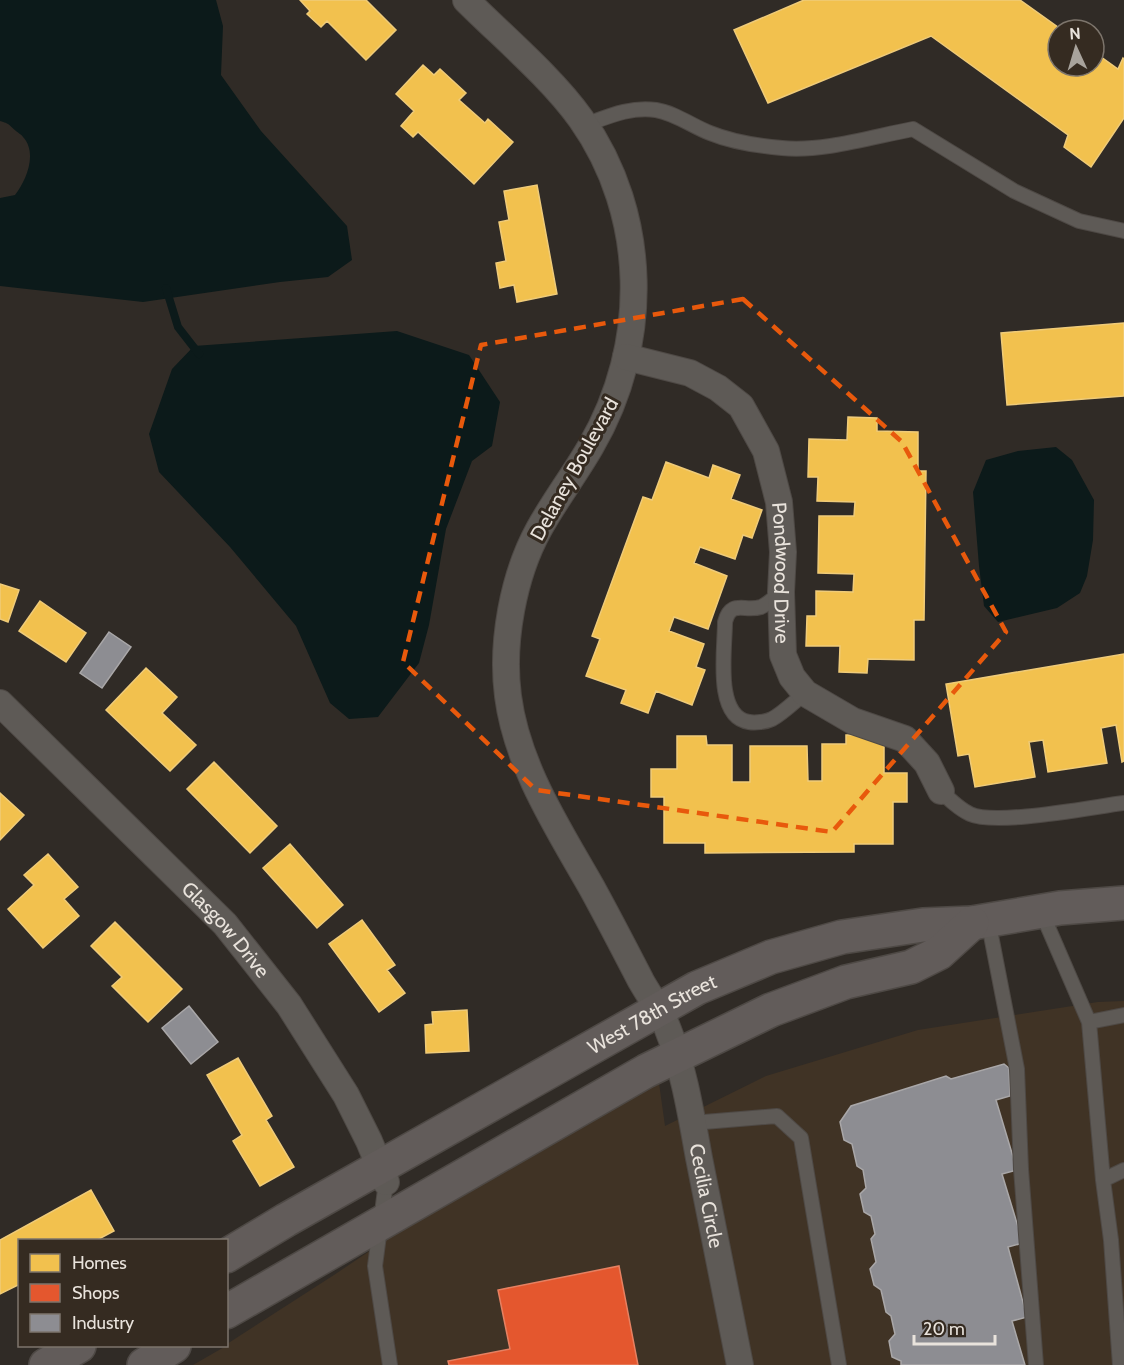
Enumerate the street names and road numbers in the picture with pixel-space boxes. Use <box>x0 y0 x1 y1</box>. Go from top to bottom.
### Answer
street label: Delaney Boulevard <box>525 393 623 545</box>
street label: Pondwood Drive <box>767 501 795 644</box>
street label: Glasgow Drive <box>177 876 275 982</box>
street label: West 78th Street <box>583 969 720 1059</box>
street label: Cecilia Circle <box>685 1142 729 1250</box>

